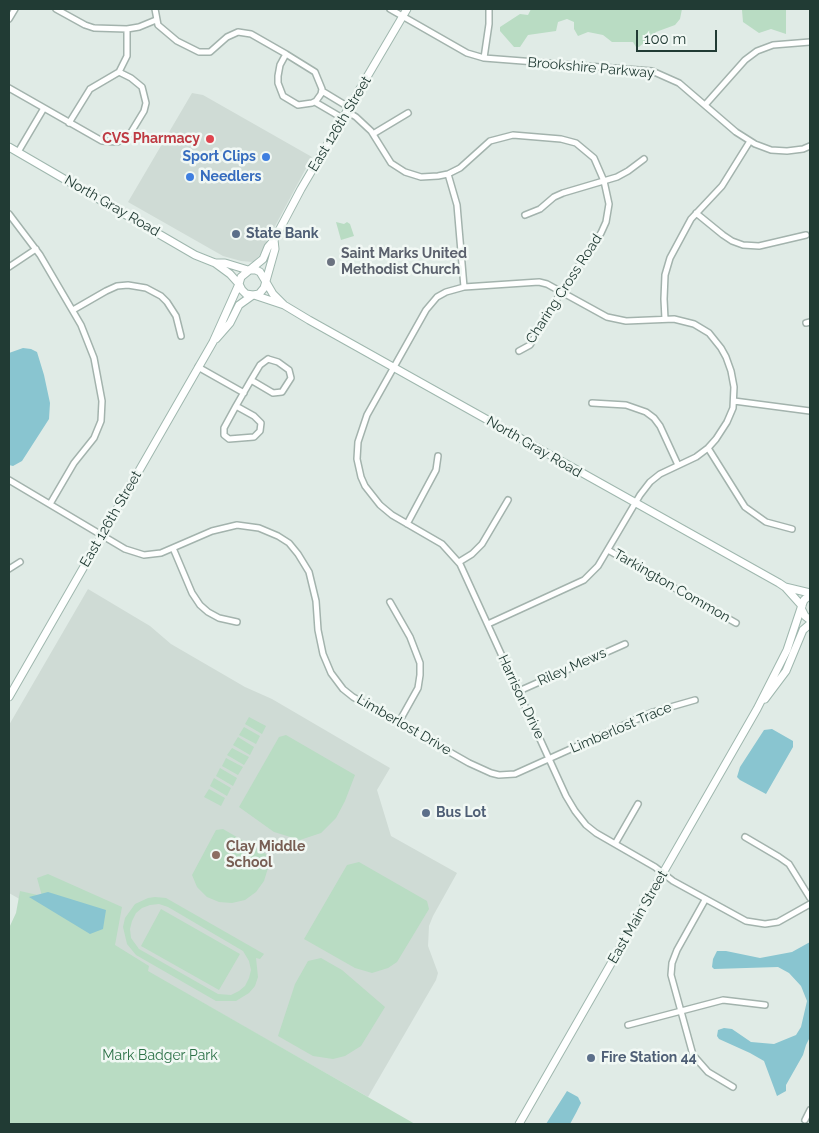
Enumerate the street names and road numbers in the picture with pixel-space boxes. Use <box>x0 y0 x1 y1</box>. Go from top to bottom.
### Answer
street label: Brookshire Parkway <box>527 54 655 82</box>
street label: East 126th Street <box>305 73 375 175</box>
street label: North Gray Road <box>61 172 163 240</box>
street label: Charing Cross Road <box>522 231 606 347</box>
street label: North Gray Road <box>483 413 585 481</box>
street label: East 126th Street <box>77 468 145 570</box>
street label: Tarkington Common <box>611 546 733 626</box>
street label: Riley Mews <box>535 644 609 690</box>
street label: Harrison Drive <box>494 652 548 742</box>
street label: Limberlost Drive <box>354 691 454 759</box>
street label: Limberlost Trace <box>568 699 674 757</box>
street label: East Main Street <box>605 868 671 966</box>

